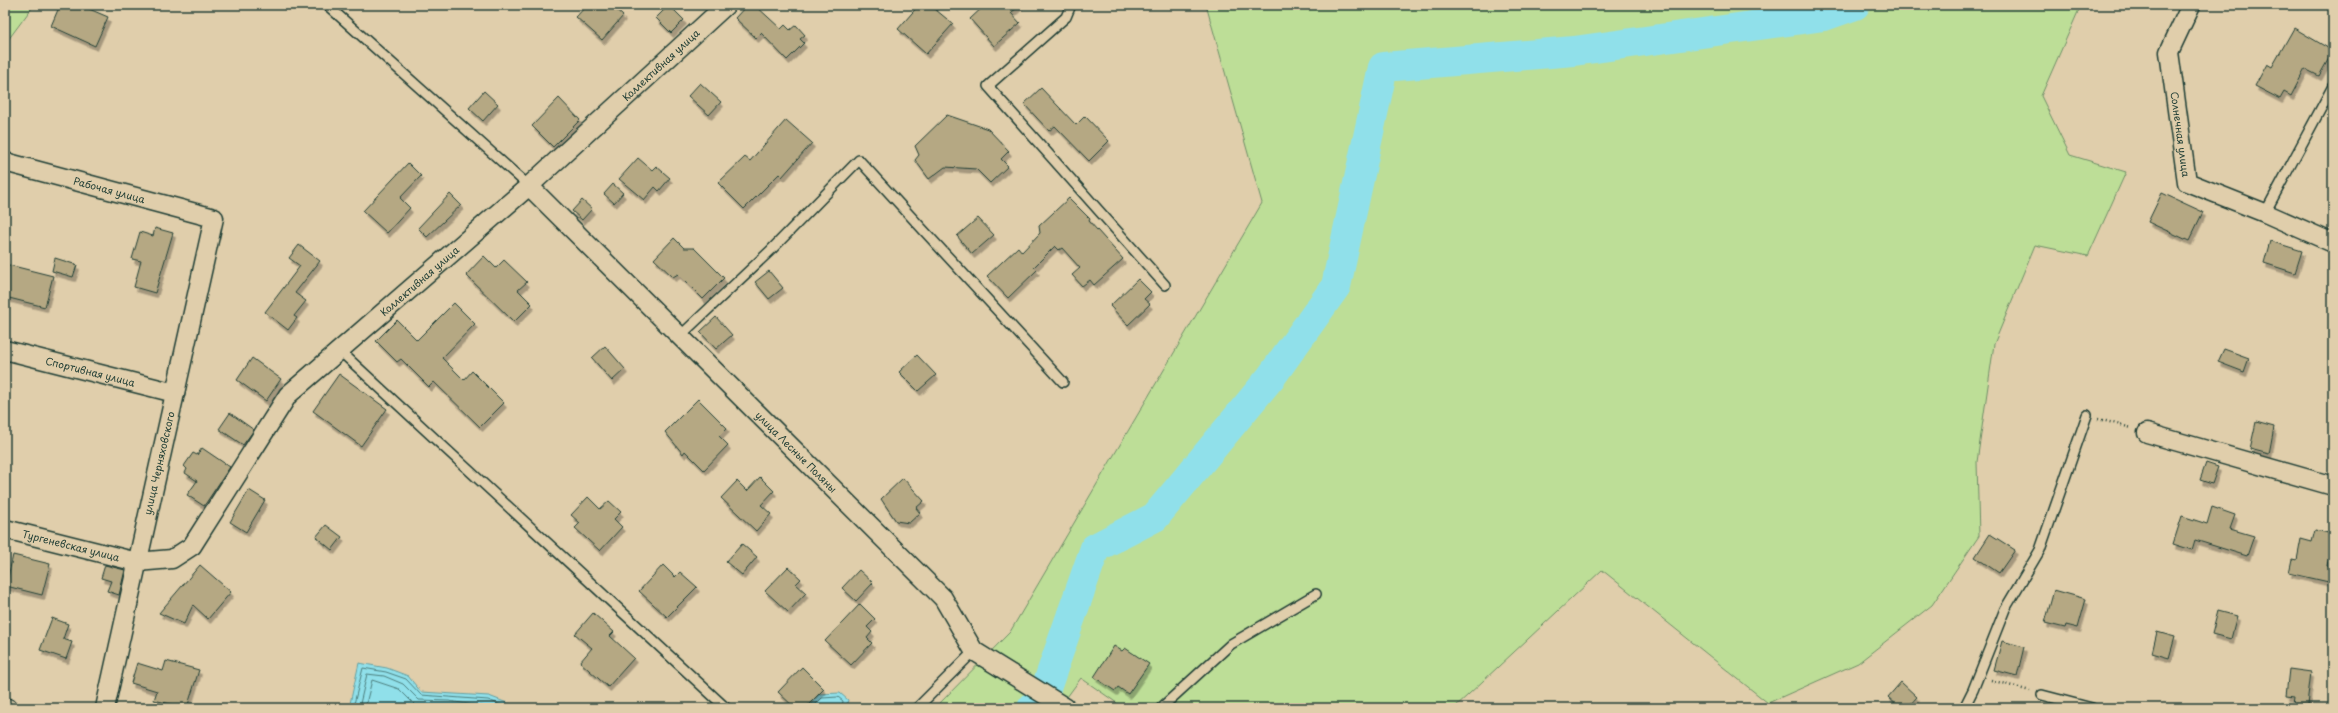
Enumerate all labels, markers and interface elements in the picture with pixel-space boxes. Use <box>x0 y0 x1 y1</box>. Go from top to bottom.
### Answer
street label: Коллективная улица <box>619 25 703 104</box>
street label: Солнечная улица <box>2168 91 2194 179</box>
street label: Рабочая улица <box>72 173 148 206</box>
street label: Коллективная улица <box>376 242 462 319</box>
street label: Спортивная улица <box>44 353 138 390</box>
street label: улица Лесные Поляны <box>752 408 841 496</box>
street label: улица Черняховского <box>139 409 178 516</box>
street label: Тургеневская улица <box>21 526 122 565</box>

